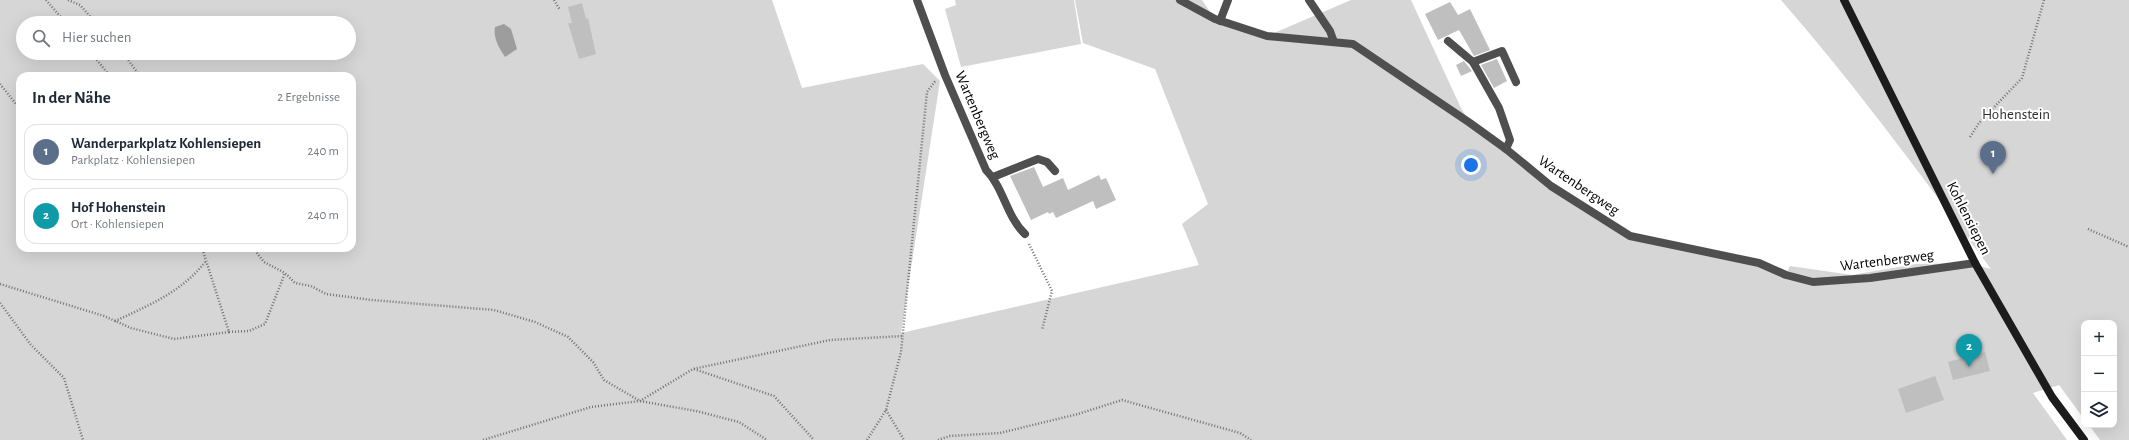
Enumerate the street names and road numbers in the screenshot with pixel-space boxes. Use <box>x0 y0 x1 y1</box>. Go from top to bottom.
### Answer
street label: Wartenbergweg <box>952 69 1003 162</box>
street label: Wartenbergweg <box>1535 153 1623 218</box>
street label: Kohlensiepen <box>1944 179 1993 257</box>
street label: Wartenbergweg <box>1839 247 1935 274</box>

